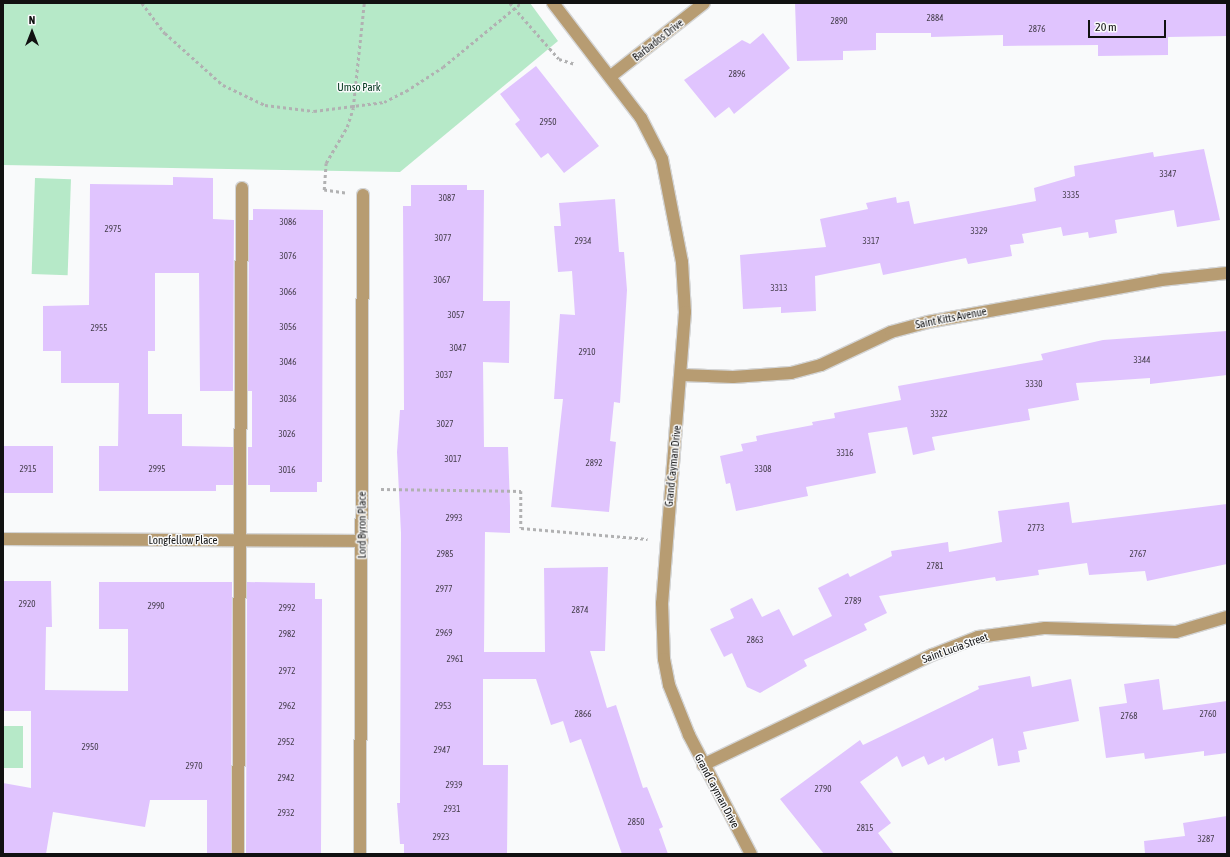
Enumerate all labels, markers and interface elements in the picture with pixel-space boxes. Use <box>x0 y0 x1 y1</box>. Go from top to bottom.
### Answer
north arrow <box>12 12 52 52</box>
scale bar <box>1090 12 1168 38</box>
house number: 2884 <box>927 13 943 23</box>
text: N <box>29 14 35 26</box>
street label: Barbados Drive <box>630 16 686 64</box>
house number: 2890 <box>831 16 847 26</box>
text: 20 m <box>1095 20 1117 34</box>
house number: 2876 <box>1029 24 1045 34</box>
house number: 2896 <box>729 69 745 79</box>
park label: Umso Park <box>337 80 381 94</box>
house number: 2950 <box>540 117 556 127</box>
house number: 3347 <box>1160 169 1176 179</box>
house number: 3335 <box>1063 190 1079 200</box>
house number: 3087 <box>439 193 455 203</box>
house number: 3086 <box>280 217 296 227</box>
house number: 2975 <box>105 224 121 234</box>
house number: 3329 <box>971 226 987 236</box>
house number: 3077 <box>435 233 451 243</box>
house number: 2934 <box>575 236 591 246</box>
house number: 3317 <box>863 236 879 246</box>
house number: 3076 <box>280 251 296 261</box>
house number: 3067 <box>434 275 450 285</box>
house number: 3313 <box>771 283 787 293</box>
house number: 3066 <box>280 287 296 297</box>
street label: Saint Kitts Avenue <box>914 305 988 331</box>
house number: 3057 <box>448 310 464 320</box>
house number: 3056 <box>280 322 296 332</box>
house number: 2955 <box>91 323 107 333</box>
house number: 3047 <box>450 343 466 353</box>
house number: 2910 <box>579 347 595 357</box>
house number: 3344 <box>1134 355 1150 365</box>
house number: 3046 <box>280 357 296 367</box>
house number: 3037 <box>436 370 452 380</box>
house number: 3330 <box>1026 379 1042 389</box>
house number: 3036 <box>280 394 296 404</box>
house number: 3322 <box>931 409 947 419</box>
house number: 3027 <box>437 419 453 429</box>
street label: Grand Cayman Drive <box>662 425 684 507</box>
house number: 3026 <box>279 429 295 439</box>
house number: 3316 <box>837 448 853 458</box>
house number: 3017 <box>445 454 461 464</box>
house number: 2892 <box>586 458 602 468</box>
house number: 2915 <box>20 464 36 474</box>
house number: 2995 <box>149 464 165 474</box>
house number: 3308 <box>755 464 771 474</box>
house number: 3016 <box>279 465 295 475</box>
street label: Lord Byron Place <box>355 492 369 558</box>
house number: 2993 <box>446 513 462 523</box>
house number: 2773 <box>1028 523 1044 533</box>
street label: Longfellow Place <box>149 533 217 547</box>
house number: 2985 <box>437 549 453 559</box>
house number: 2767 <box>1130 549 1146 559</box>
house number: 2781 <box>927 561 943 571</box>
house number: 2977 <box>436 584 452 594</box>
house number: 2789 <box>845 596 861 606</box>
house number: 2920 <box>19 599 35 609</box>
house number: 2990 <box>148 601 164 611</box>
house number: 2992 <box>279 603 295 613</box>
house number: 2874 <box>572 605 588 615</box>
house number: 2969 <box>436 628 452 638</box>
house number: 2982 <box>279 629 295 639</box>
street label: Saint Lucia Street <box>920 630 990 666</box>
house number: 2863 <box>747 635 763 645</box>
house number: 2961 <box>447 654 463 664</box>
house number: 2972 <box>279 666 295 676</box>
house number: 2962 <box>279 701 295 711</box>
house number: 2953 <box>435 701 451 711</box>
house number: 2866 <box>575 709 591 719</box>
house number: 2760 <box>1200 709 1216 719</box>
house number: 2768 <box>1121 711 1137 721</box>
house number: 2952 <box>278 737 294 747</box>
house number: 2950 <box>82 742 98 752</box>
house number: 2947 <box>434 745 450 755</box>
street label: Grand Cayman Drive <box>692 752 742 830</box>
house number: 2970 <box>186 761 202 771</box>
house number: 2942 <box>278 773 294 783</box>
house number: 2939 <box>446 780 462 790</box>
house number: 2790 <box>815 784 831 794</box>
house number: 2931 <box>444 804 460 814</box>
house number: 2932 <box>278 808 294 818</box>
house number: 2850 <box>628 817 644 827</box>
house number: 2815 <box>857 823 873 833</box>
house number: 2923 <box>433 832 449 842</box>
house number: 3287 <box>1198 834 1214 844</box>

